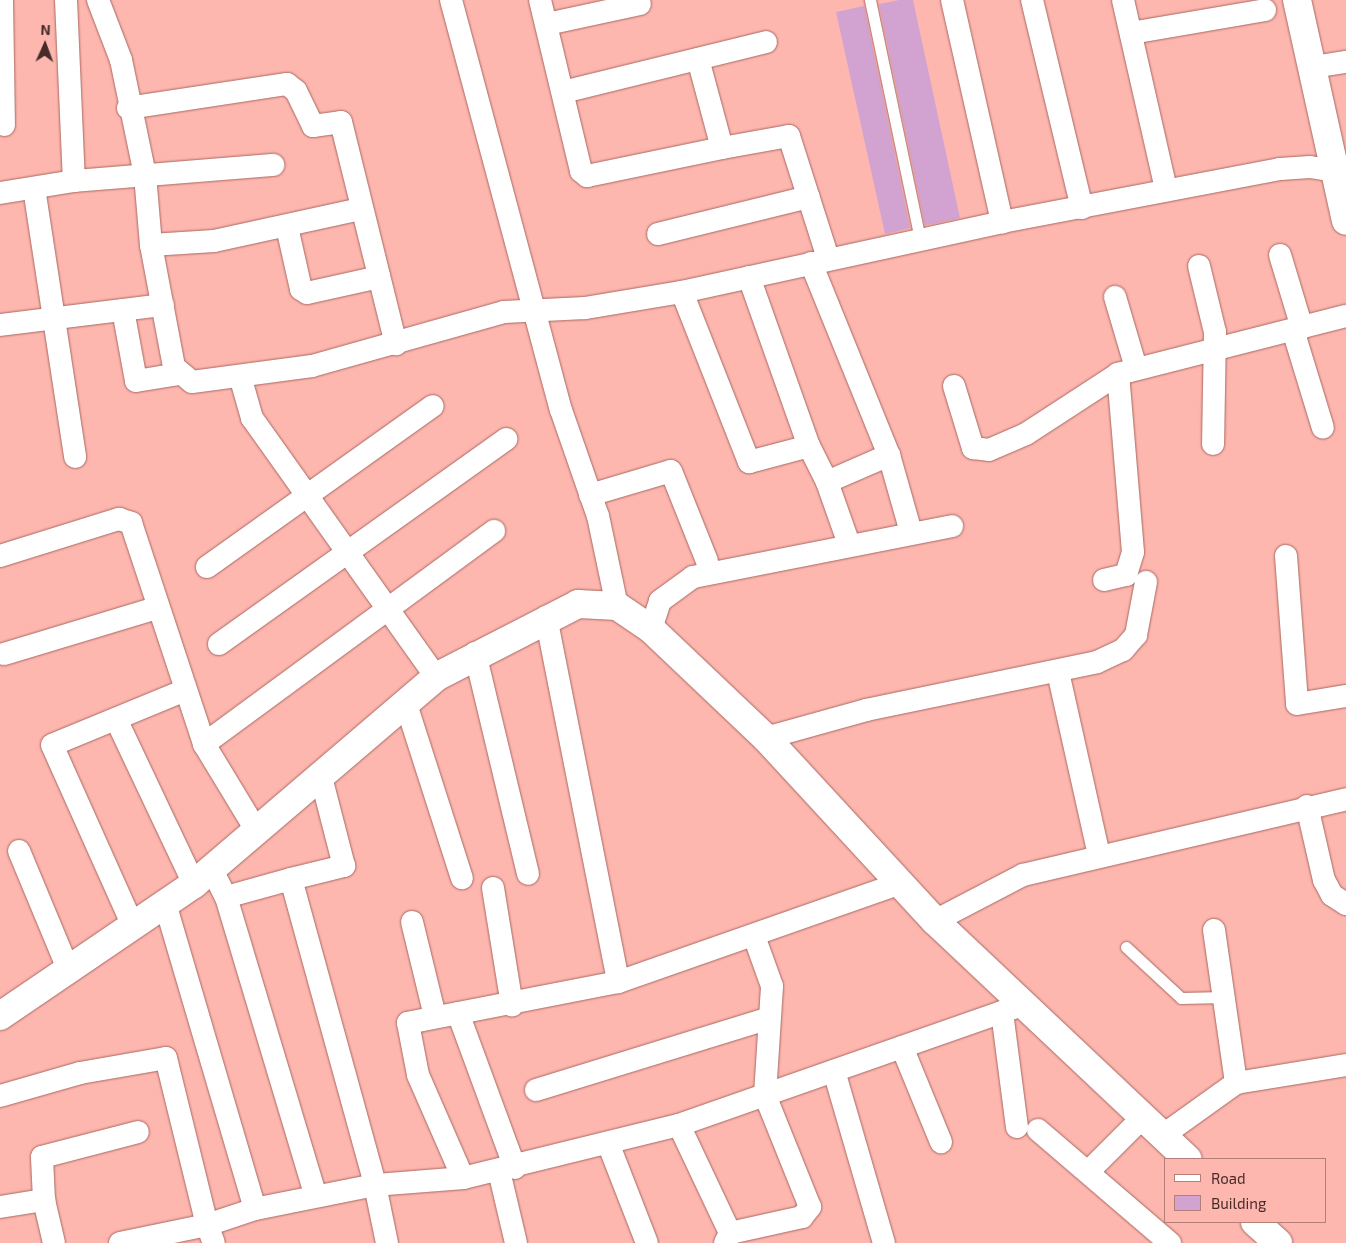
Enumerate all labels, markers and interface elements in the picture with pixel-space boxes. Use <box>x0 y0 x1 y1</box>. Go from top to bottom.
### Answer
north arrow <box>20 20 70 70</box>
text: N <box>40 21 51 38</box>
legend <box>1164 1158 1326 1223</box>
text: Road <box>1211 1169 1246 1187</box>
text: Building <box>1211 1194 1266 1212</box>

